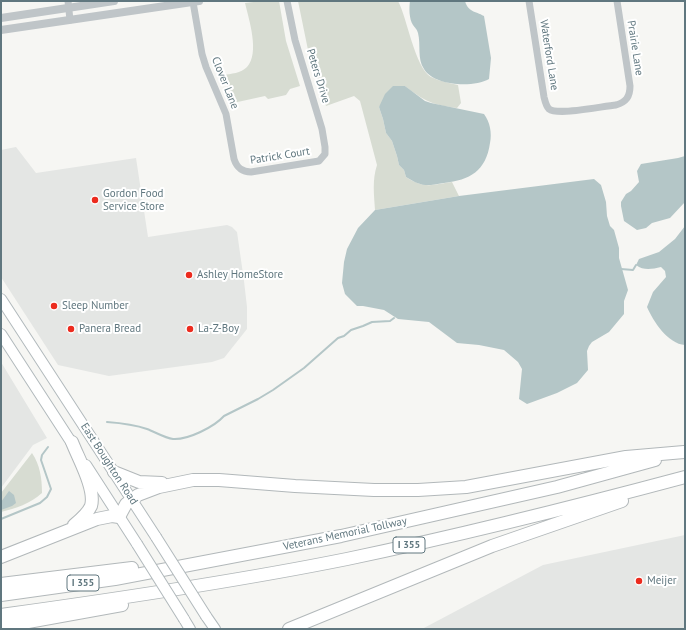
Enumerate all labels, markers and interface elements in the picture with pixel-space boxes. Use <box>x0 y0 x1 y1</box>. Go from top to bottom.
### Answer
street label: Waterford Lane <box>537 19 561 91</box>
street label: Prairie Lane <box>624 19 646 77</box>
street label: Peters Drive <box>303 47 333 105</box>
street label: Clover Lane <box>209 55 241 111</box>
street label: Patrick Court <box>249 145 311 167</box>
place label: Gordon Food Service Store <box>103 187 164 213</box>
marker: Gordon Food Service Store <box>90 195 100 205</box>
place label: Ashley HomeStore <box>197 268 283 282</box>
marker: Ashley HomeStore <box>184 270 194 280</box>
place label: Sleep Number <box>62 299 129 313</box>
marker: Sleep Number <box>49 301 59 311</box>
place label: Panera Bread <box>79 322 141 336</box>
place label: La-Z-Boy <box>198 322 239 336</box>
marker: Panera Bread <box>66 324 76 334</box>
marker: La-Z-Boy <box>185 324 195 334</box>
street label: East Boughton Road <box>78 421 140 507</box>
street label: Veterans Memorial Tollway <box>282 514 408 554</box>
road number: I 355 <box>393 537 425 553</box>
place label: Meijer <box>647 574 677 588</box>
road number: I 355 <box>67 575 99 591</box>
marker: Meijer <box>634 576 644 586</box>

